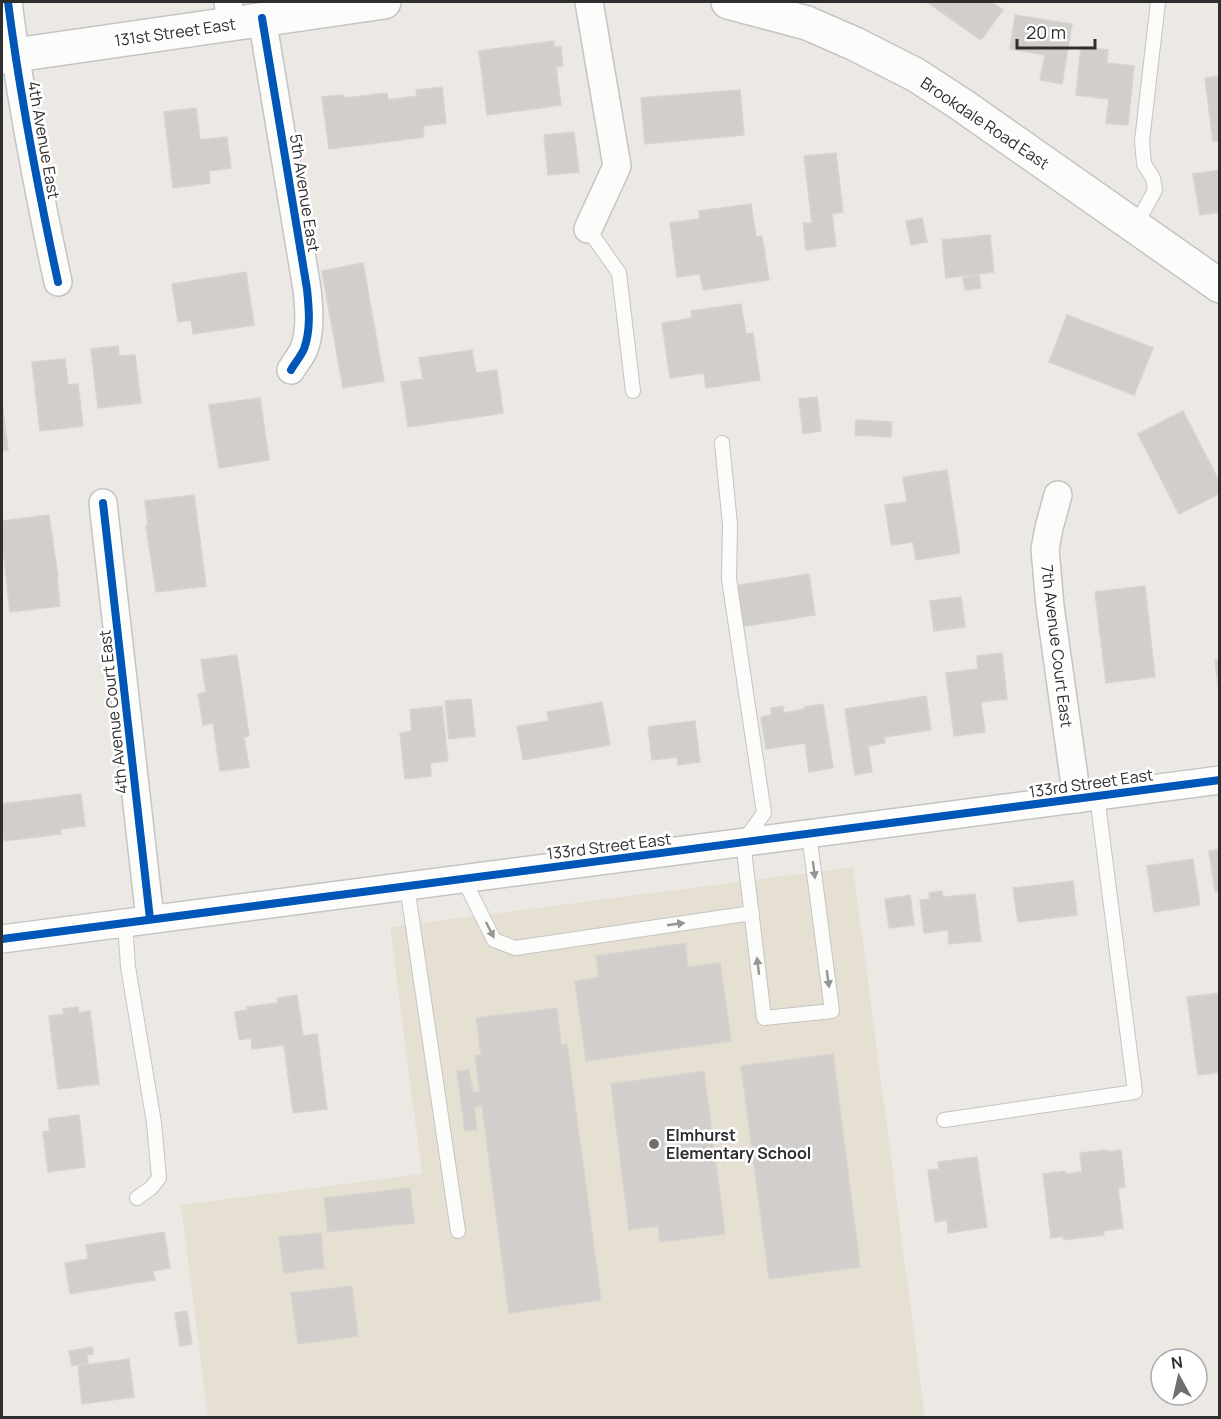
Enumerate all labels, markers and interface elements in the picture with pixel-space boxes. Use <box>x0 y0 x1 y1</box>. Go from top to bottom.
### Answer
scale bar <box>1017 12 1095 50</box>
street label: 131st Street East <box>113 13 237 51</box>
text: 20 m <box>1026 20 1066 44</box>
street label: Brookdale Road East <box>916 72 1054 174</box>
street label: 4th Avenue East <box>23 79 65 201</box>
street label: 5th Avenue East <box>285 132 325 254</box>
street label: 7th Avenue Court East <box>1036 563 1078 729</box>
street label: 4th Avenue Court East <box>93 629 133 795</box>
street label: 133rd Street East <box>1027 763 1155 803</box>
street label: 133rd Street East <box>546 827 672 865</box>
one-way arrow <box>809 861 818 880</box>
one-way arrow <box>666 920 685 929</box>
one-way arrow <box>485 922 494 939</box>
one-way arrow <box>753 956 763 975</box>
one-way arrow <box>823 970 833 989</box>
place label: Elmhurst Elementary School <box>666 1124 811 1164</box>
marker: Elmhurst Elementary School <box>647 1137 661 1151</box>
north arrow <box>1149 1347 1209 1407</box>
text: N <box>1170 1350 1184 1374</box>

